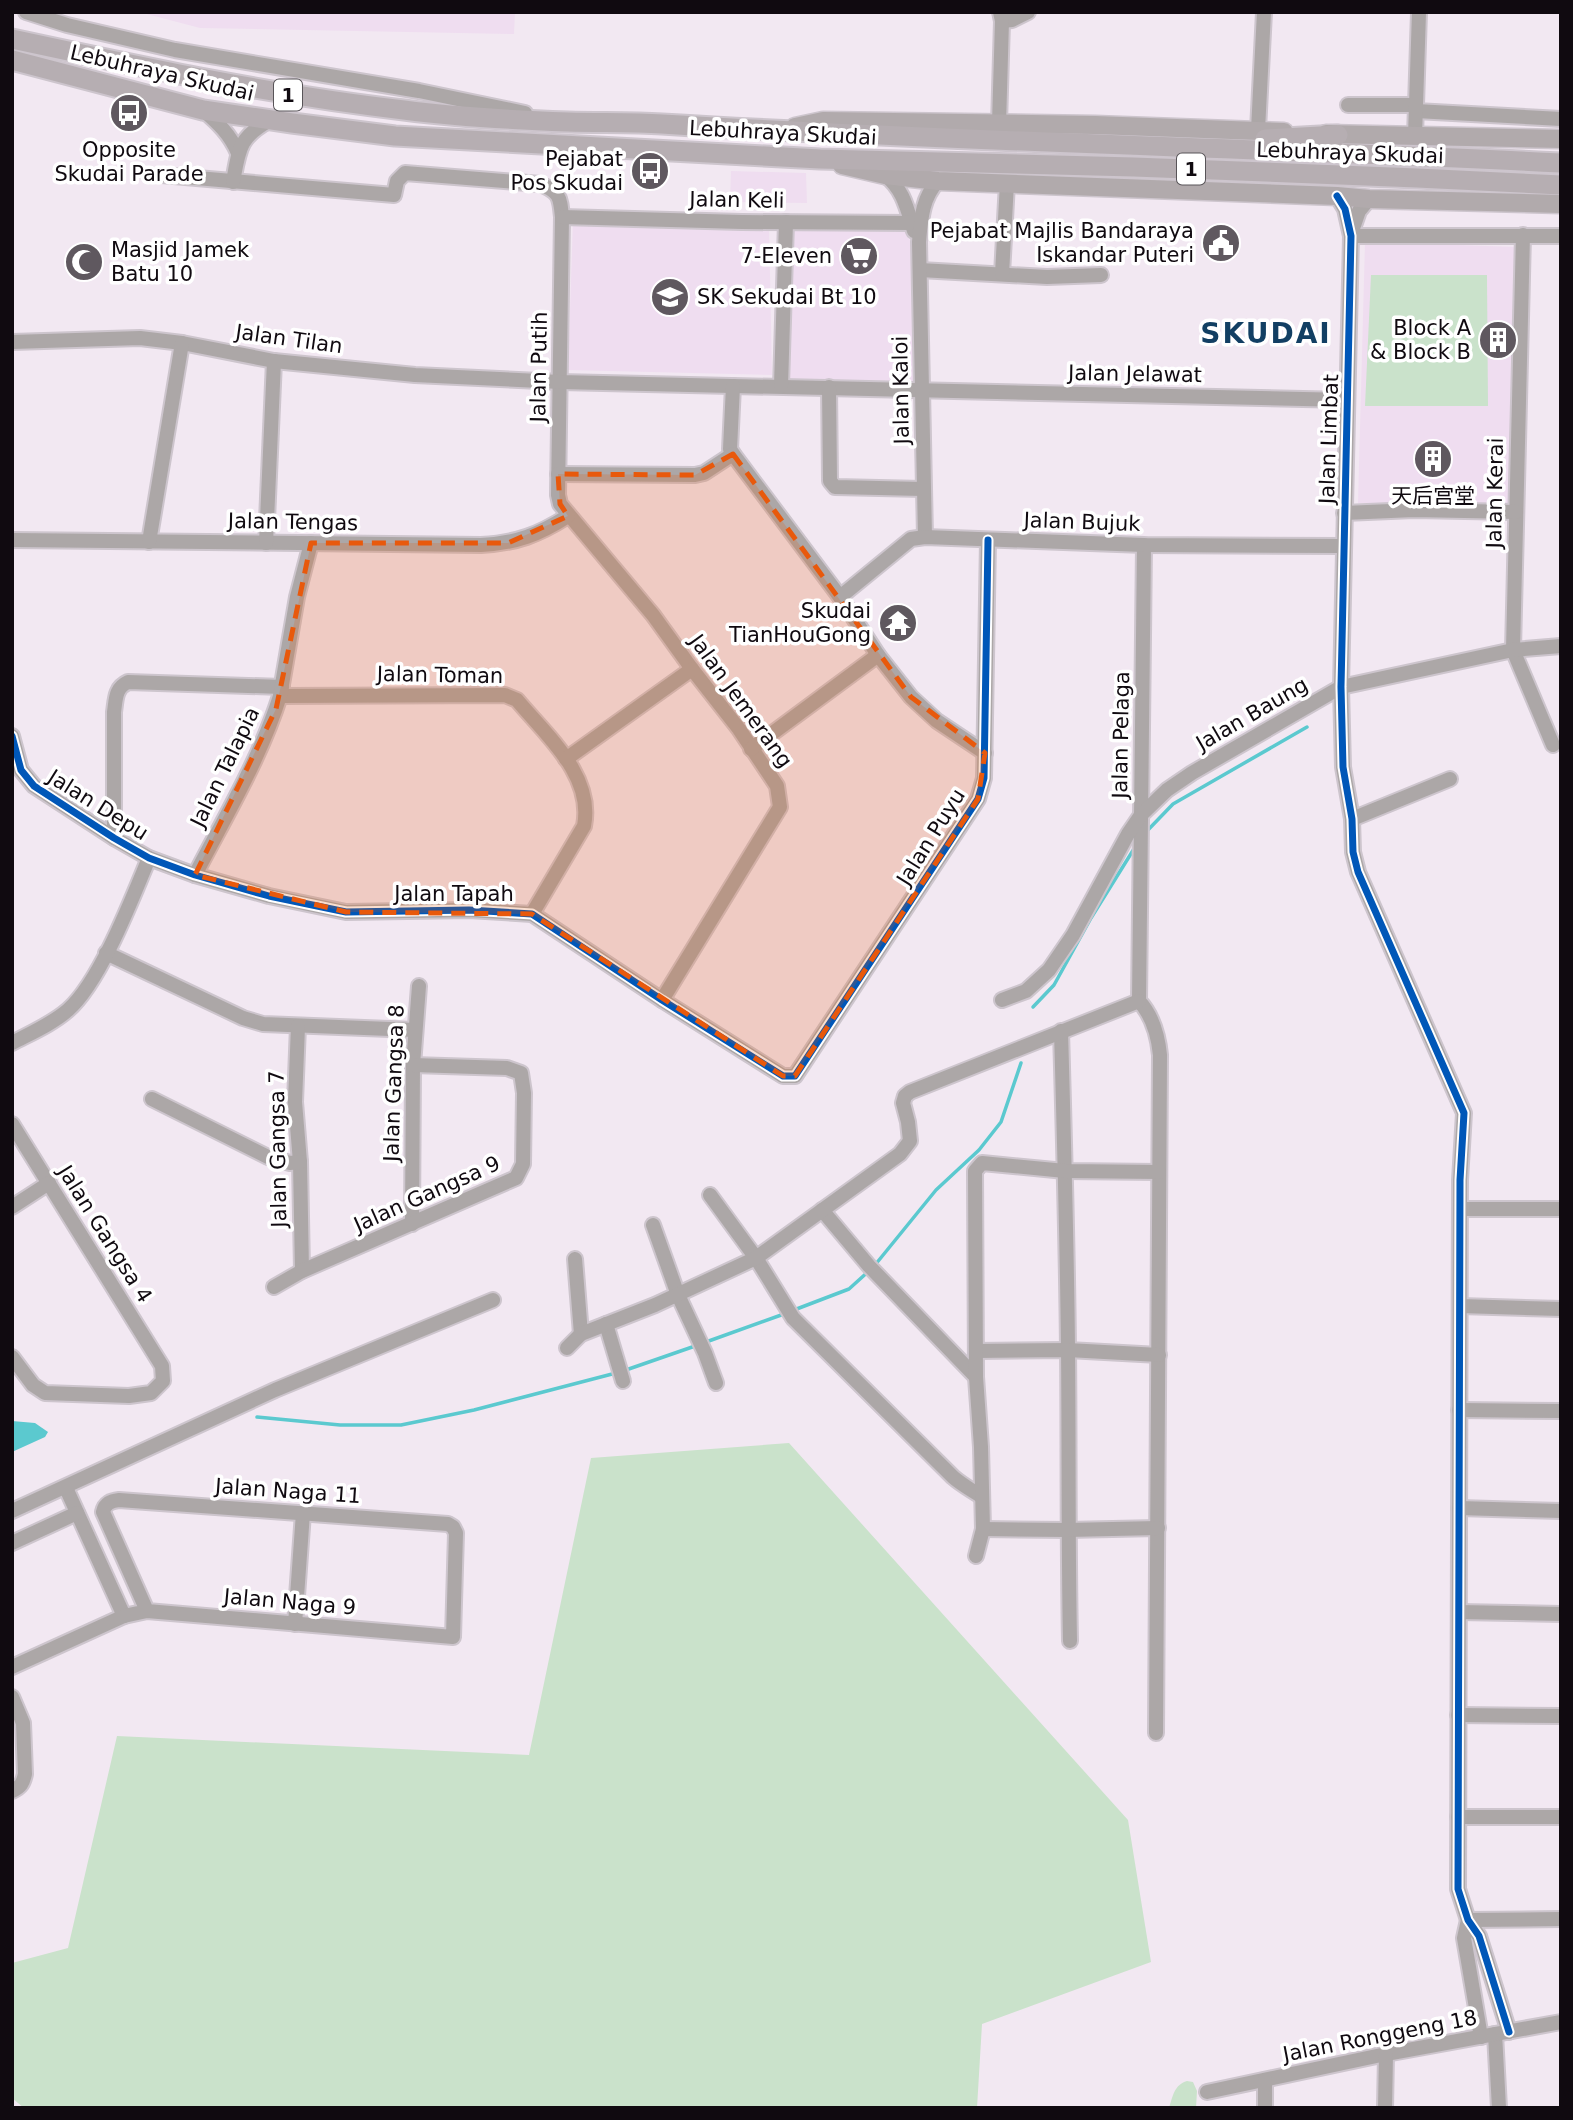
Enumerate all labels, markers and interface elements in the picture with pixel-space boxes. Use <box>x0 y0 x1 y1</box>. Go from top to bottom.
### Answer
street label: Lebuhraya Skudai <box>68 40 256 106</box>
road number: 1 <box>274 80 302 110</box>
bus stop icon: Opposite Skudai Parade <box>108 92 150 134</box>
street label: Lebuhraya Skudai <box>689 116 877 150</box>
place label: Opposite Skudai Parade <box>54 138 204 186</box>
street label: Lebuhraya Skudai <box>1256 138 1444 168</box>
place label: Pejabat Pos Skudai <box>510 147 623 195</box>
bus stop icon: Pejabat Pos Skudai <box>629 150 671 192</box>
road number: 1 <box>1177 154 1205 184</box>
street label: Jalan Keli <box>687 187 785 213</box>
place label: Pejabat Majlis Bandaraya Iskandar Puteri <box>930 219 1194 267</box>
public building icon: Pejabat Majlis Bandaraya Iskandar Puteri <box>1200 222 1242 264</box>
supermarket icon: 7-Eleven <box>838 235 880 277</box>
place label: Masjid Jamek Batu 10 <box>111 238 250 286</box>
mosque icon: Masjid Jamek Batu 10 <box>63 241 105 283</box>
place label: 7-Eleven <box>740 244 832 268</box>
school or university icon: SK Sekudai Bt 10 <box>649 276 691 318</box>
place label: SK Sekudai Bt 10 <box>697 285 877 309</box>
street label: Jalan Putih <box>526 311 552 425</box>
place label: Block A & Block B <box>1370 316 1472 364</box>
district label: SKUDAI <box>1200 317 1332 350</box>
street label: Jalan Tilan <box>232 319 344 358</box>
building icon: Block A & Block B <box>1477 319 1519 361</box>
street label: Jalan Kaloi <box>888 336 914 446</box>
street label: Jalan Jelawat <box>1066 361 1202 387</box>
street label: Jalan Limbat <box>1315 374 1343 506</box>
street label: Jalan Kerai <box>1482 437 1508 551</box>
building icon: 天后宫堂 <box>1412 438 1454 480</box>
place label: 天后宫堂 <box>1391 484 1475 508</box>
street label: Jalan Bujuk <box>1021 508 1142 536</box>
street label: Jalan Tengas <box>226 509 358 535</box>
place label: Skudai TianHouGong <box>728 599 871 647</box>
temple icon: Skudai TianHouGong <box>877 602 919 644</box>
street label: Jalan Jemerang <box>684 628 797 772</box>
street label: Jalan Toman <box>375 662 503 688</box>
street label: Jalan Pelaga <box>1108 671 1134 801</box>
street label: Jalan Baung <box>1190 672 1312 757</box>
street label: Jalan Talapia <box>185 703 264 833</box>
street label: Jalan Depu <box>42 764 152 845</box>
street label: Jalan Puyu <box>891 784 970 891</box>
street label: Jalan Tapah <box>392 882 514 906</box>
street label: Jalan Gangsa 8 <box>379 1004 409 1164</box>
street label: Jalan Gangsa 7 <box>265 1070 291 1230</box>
street label: Jalan Gangsa 9 <box>348 1151 504 1238</box>
street label: Jalan Gangsa 4 <box>52 1159 157 1307</box>
street label: Jalan Naga 11 <box>212 1474 362 1508</box>
street label: Jalan Naga 9 <box>221 1584 357 1620</box>
street label: Jalan Ronggeng 18 <box>1279 2005 1479 2067</box>

